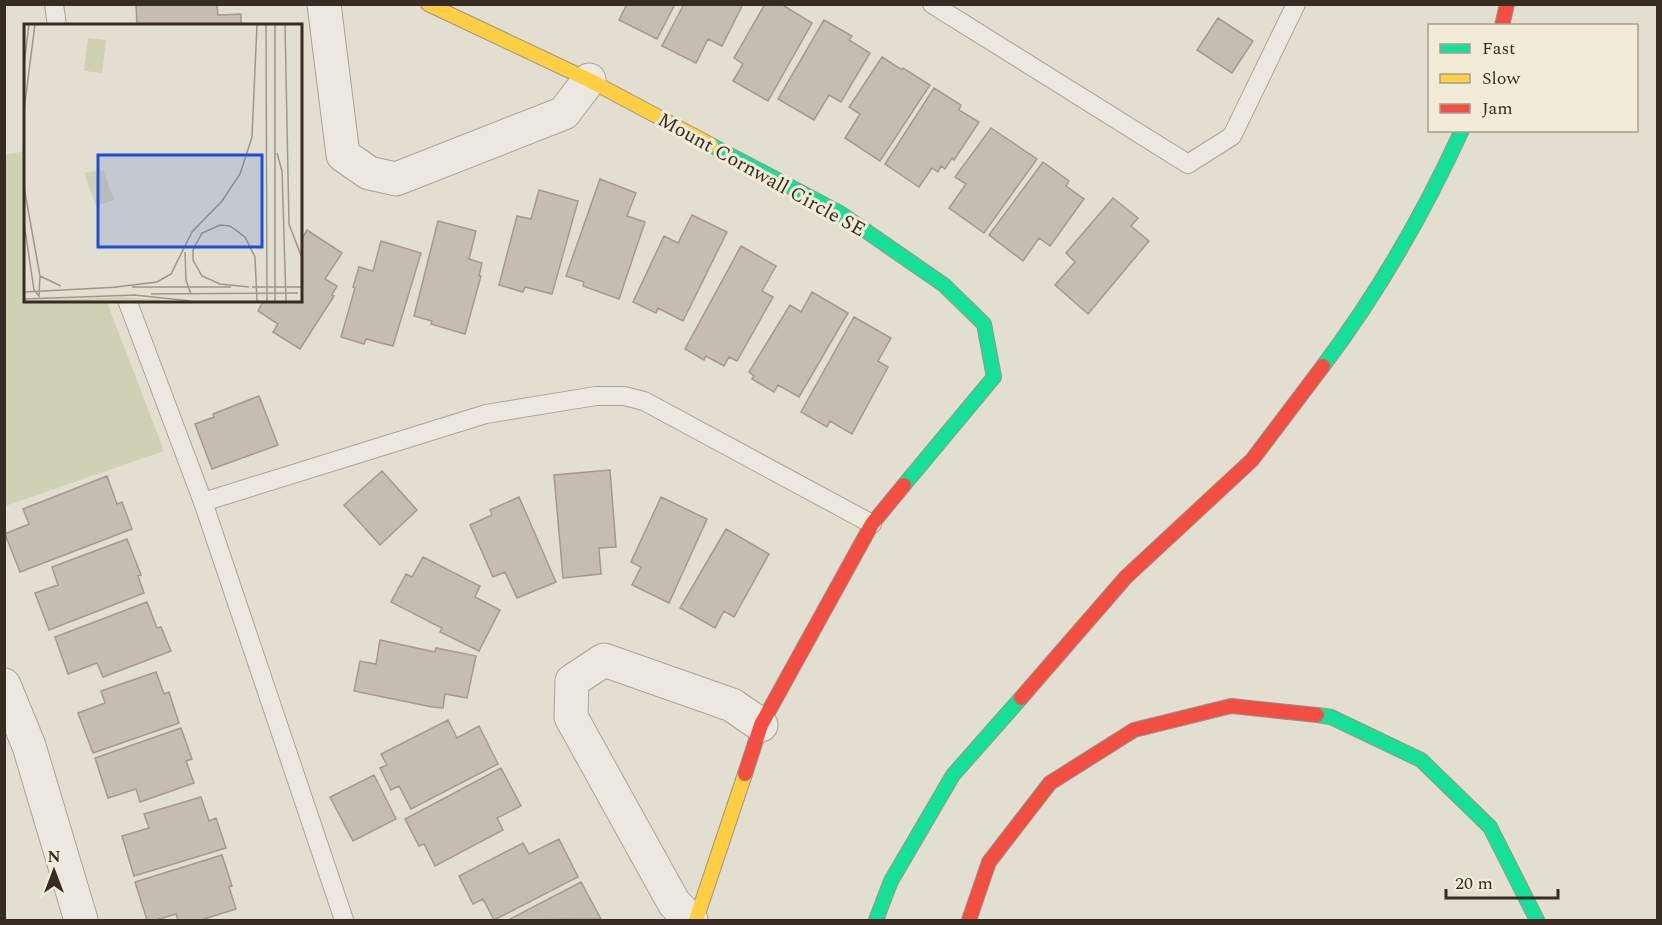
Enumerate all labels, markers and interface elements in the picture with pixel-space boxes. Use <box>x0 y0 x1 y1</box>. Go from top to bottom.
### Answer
inset map <box>24 24 302 302</box>
legend <box>1428 24 1638 132</box>
text: Fast <box>1482 35 1515 62</box>
text: Slow <box>1482 65 1521 92</box>
text: Jam <box>1482 95 1513 122</box>
street label: Mount Cornwall Circle SE <box>652 105 871 245</box>
north arrow <box>24 841 84 901</box>
text: N <box>47 845 61 869</box>
scale bar <box>1446 862 1558 900</box>
text: 20 m <box>1455 870 1493 897</box>

